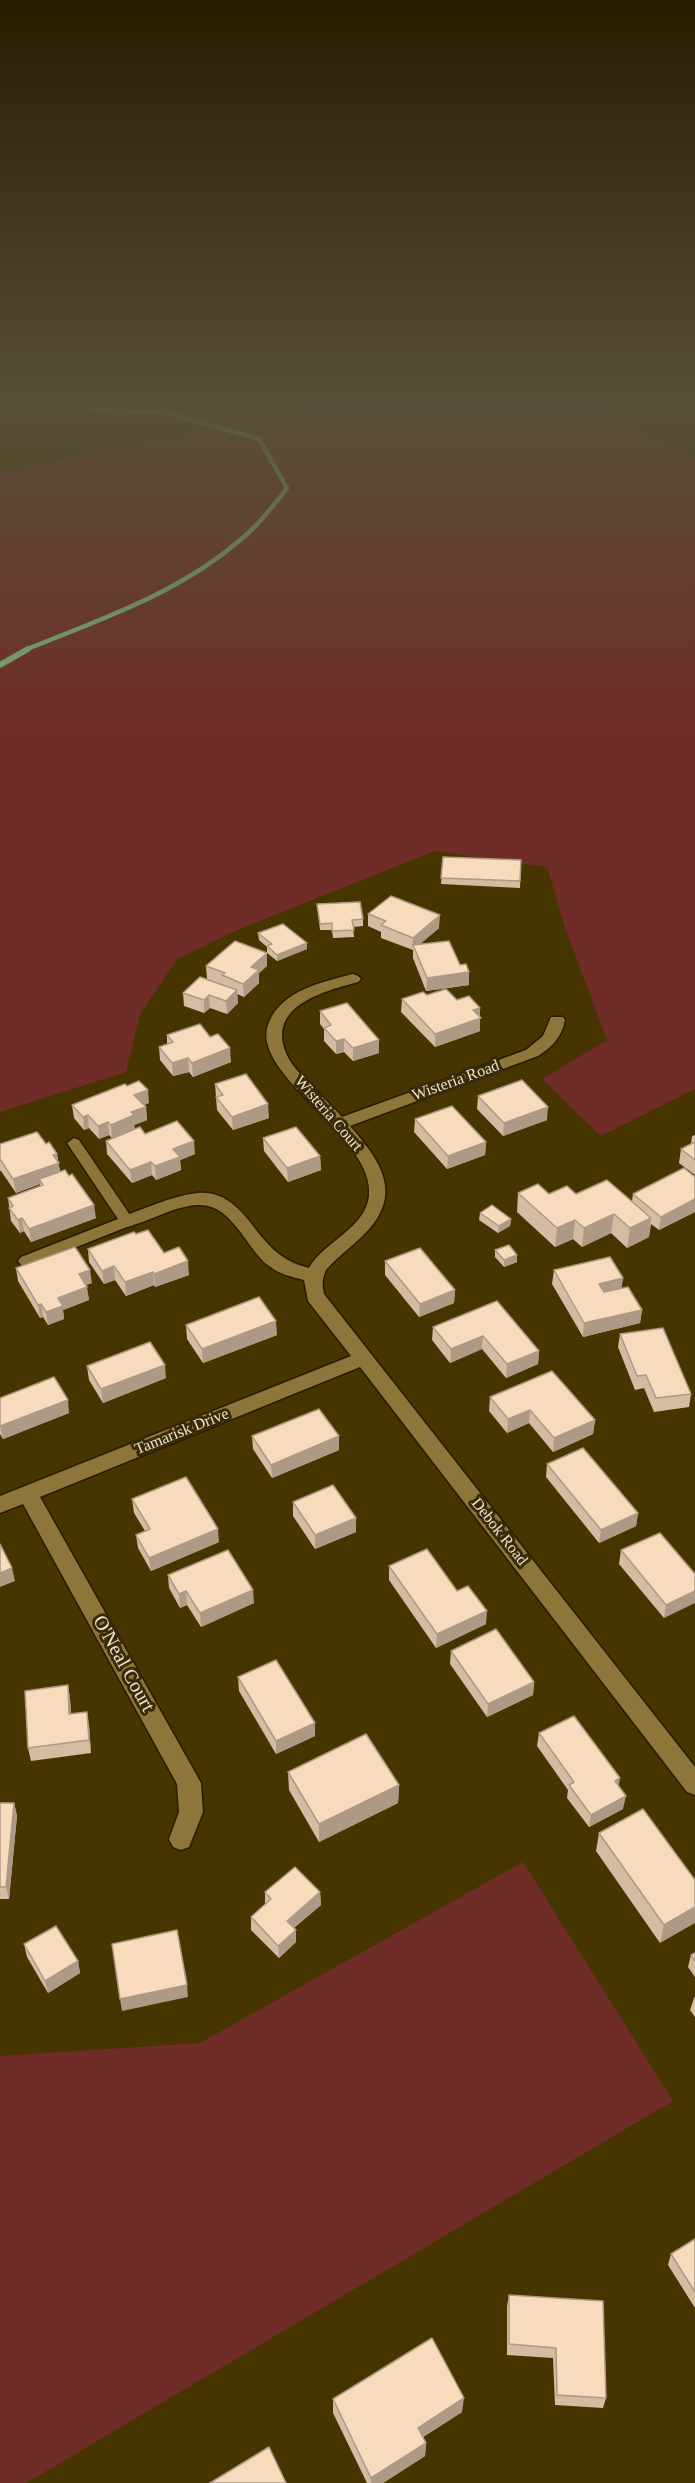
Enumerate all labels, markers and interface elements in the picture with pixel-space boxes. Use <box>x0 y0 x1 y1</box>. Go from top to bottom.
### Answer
street label: Wisteria Road <box>410 1056 502 1106</box>
street label: Wisteria Court <box>290 1072 366 1156</box>
street label: Tamarisk Drive <box>132 1404 232 1460</box>
street label: Debok Road <box>467 1494 531 1570</box>
street label: O'Neal Court <box>87 1612 159 1716</box>

